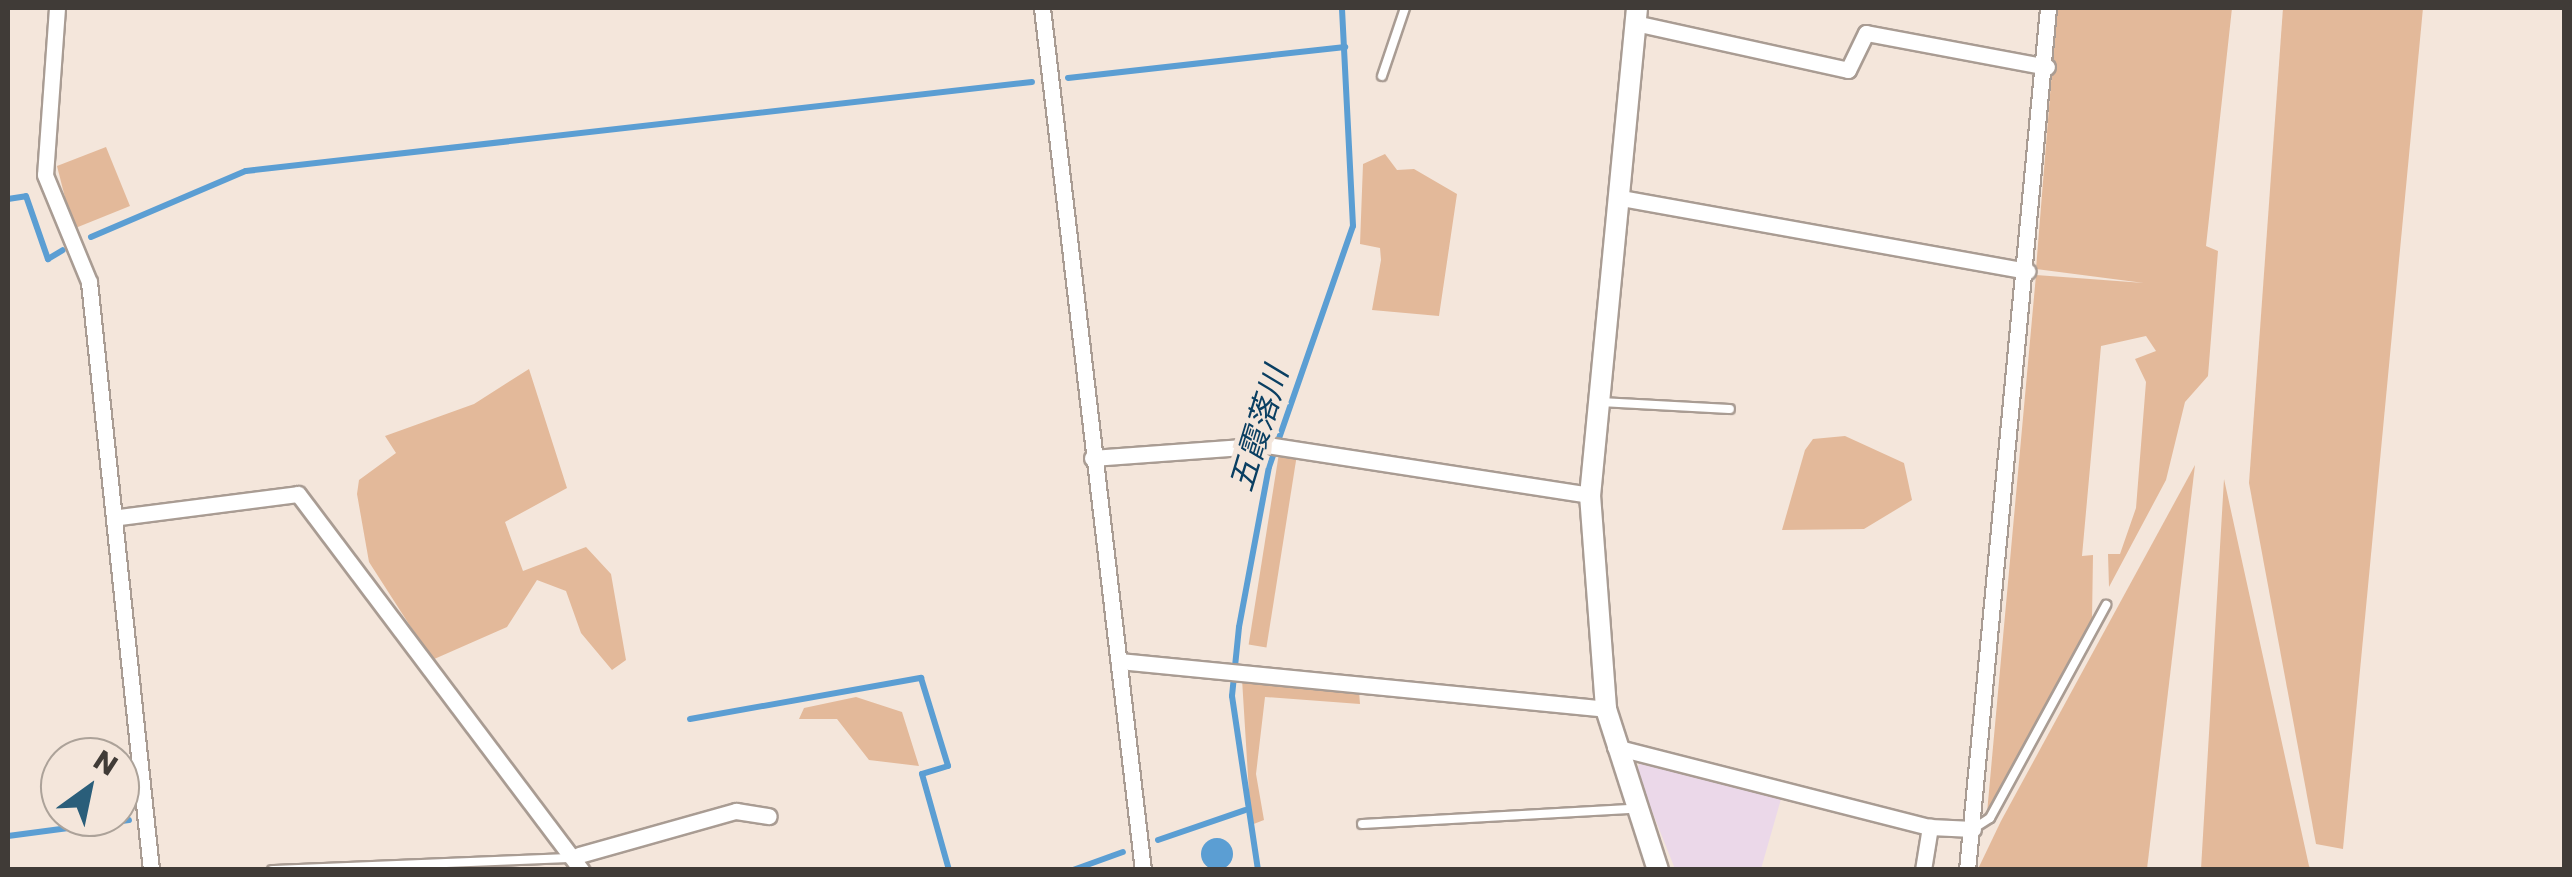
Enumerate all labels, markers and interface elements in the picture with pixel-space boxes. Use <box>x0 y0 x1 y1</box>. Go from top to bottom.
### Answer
water label: 五霞落川 <box>1222 362 1296 496</box>
north arrow <box>40 737 140 837</box>
text: N <box>86 741 125 785</box>

